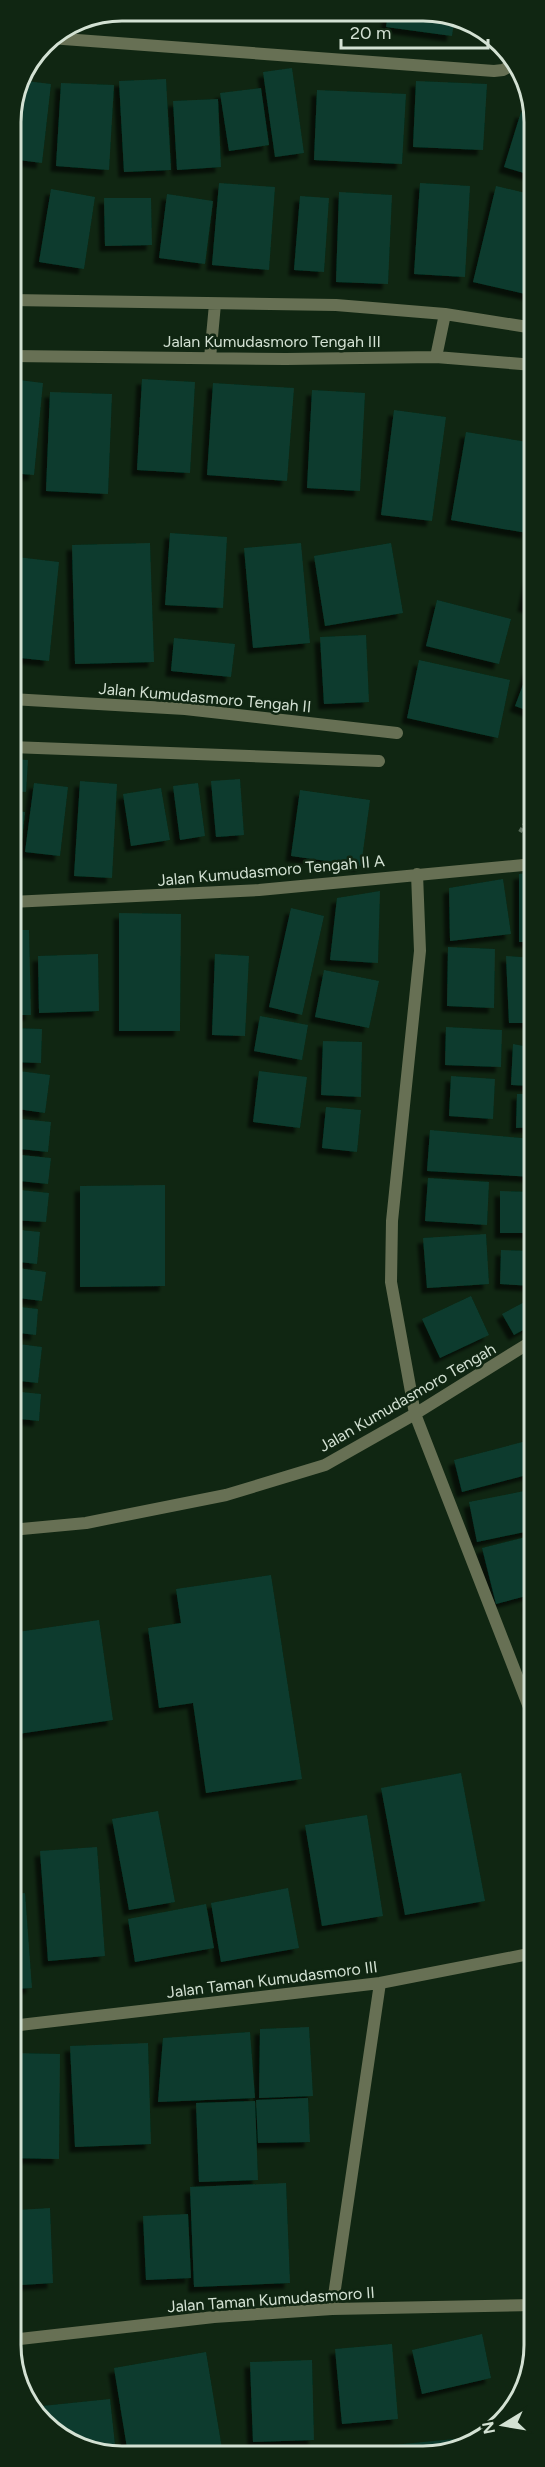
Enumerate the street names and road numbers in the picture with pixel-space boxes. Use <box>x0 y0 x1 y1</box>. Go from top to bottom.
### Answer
street label: Jalan Kumudasmoro Tengah III <box>163 332 381 351</box>
street label: Jalan Kumudasmoro Tengah II <box>98 679 312 716</box>
street label: Jalan Kumudasmoro Tengah II A <box>157 851 386 890</box>
street label: Jalan Kumudasmoro Tengah <box>316 1339 499 1456</box>
street label: Jalan Taman Kumudasmoro III <box>166 1957 379 2002</box>
street label: Jalan Taman Kumudasmoro II <box>167 2283 375 2316</box>

